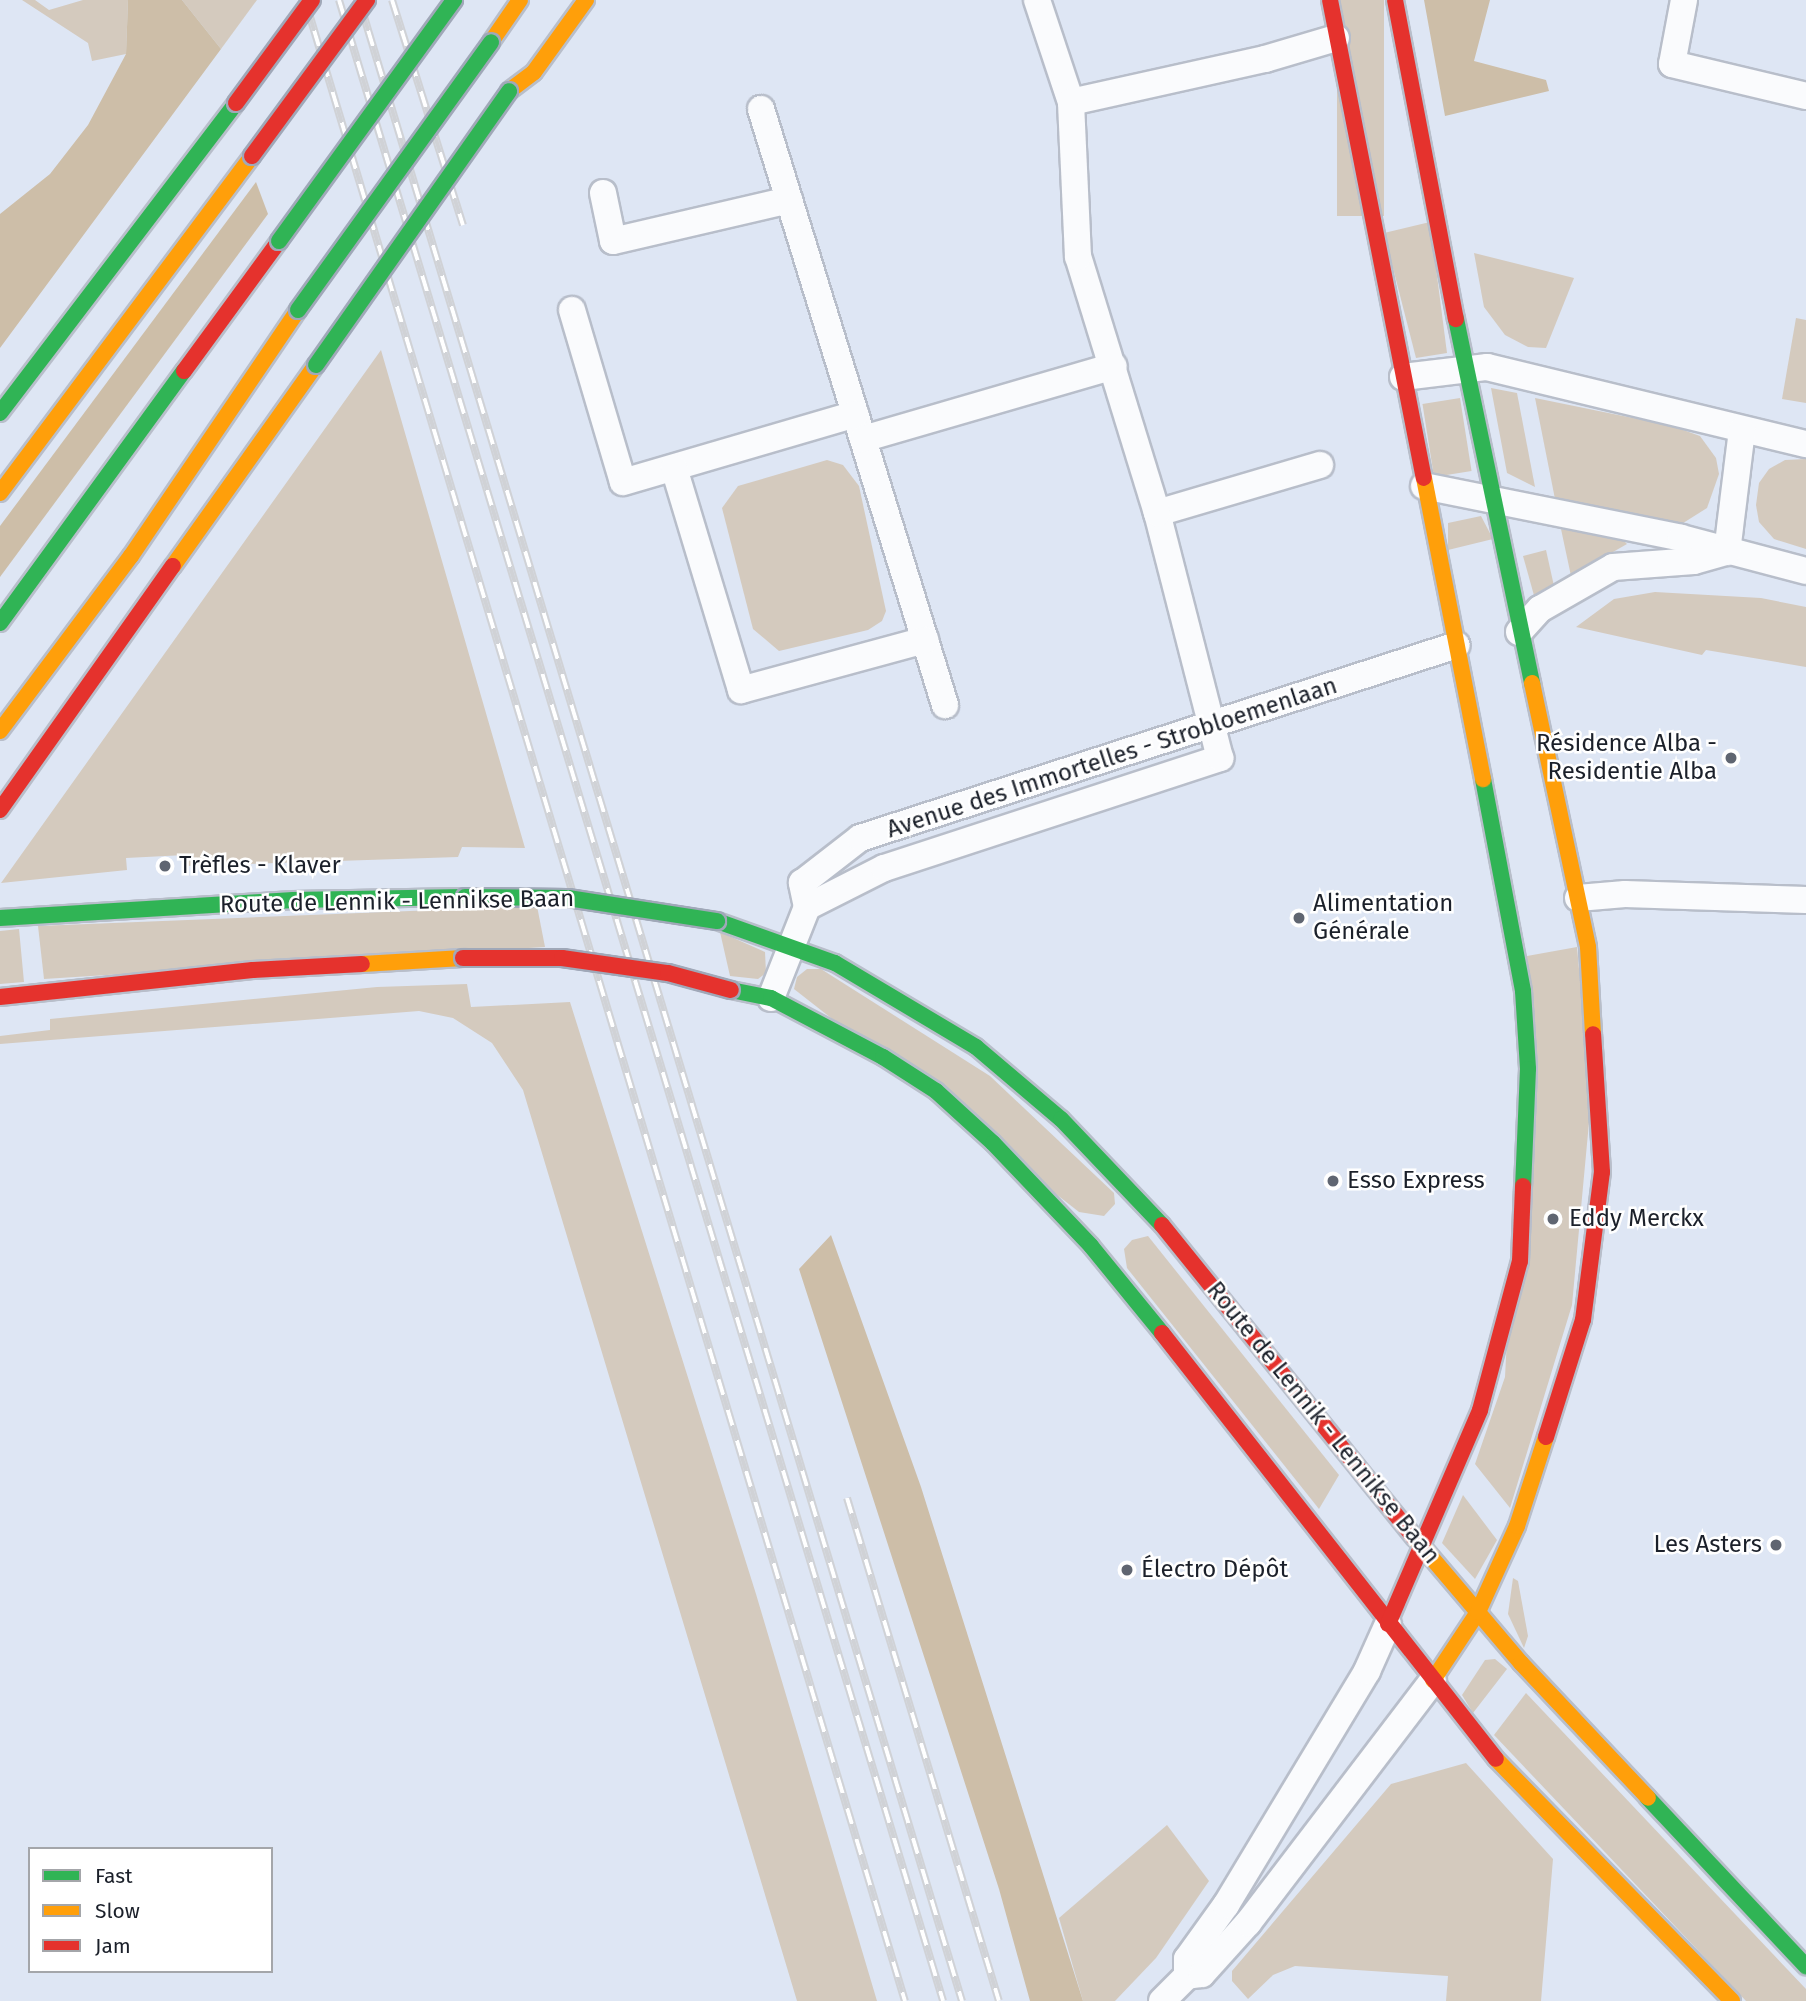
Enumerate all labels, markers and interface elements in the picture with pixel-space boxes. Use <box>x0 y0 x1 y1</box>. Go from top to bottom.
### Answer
street label: Avenue des Immortelles - Strobloemenlaan <box>883 671 1341 845</box>
place label: Résidence Alba - Residentie Alba <box>1536 730 1717 786</box>
marker: Résidence Alba - Residentie Alba <box>1723 750 1739 766</box>
place label: Trèfles - Klaver <box>179 852 341 880</box>
marker: Trèfles - Klaver <box>157 858 173 874</box>
street label: Route de Lennik - Lennikse Baan <box>220 885 574 919</box>
place label: Alimentation Générale <box>1313 890 1453 946</box>
marker: Alimentation Générale <box>1291 910 1307 926</box>
place label: Esso Express <box>1347 1167 1485 1195</box>
marker: Esso Express <box>1325 1173 1341 1189</box>
place label: Eddy Merckx <box>1569 1205 1704 1233</box>
marker: Eddy Merckx <box>1543 1209 1563 1229</box>
street label: Route de Lennik - Lennikse Baan <box>1200 1276 1446 1570</box>
place label: Les Asters <box>1654 1531 1762 1559</box>
marker: Les Asters <box>1768 1537 1784 1553</box>
place label: Électro Dépôt <box>1141 1556 1288 1584</box>
marker: Électro Dépôt <box>1119 1562 1135 1578</box>
legend <box>28 1847 273 1973</box>
text: Fast <box>95 1863 133 1889</box>
text: Slow <box>95 1898 140 1924</box>
text: Jam <box>95 1933 131 1959</box>

